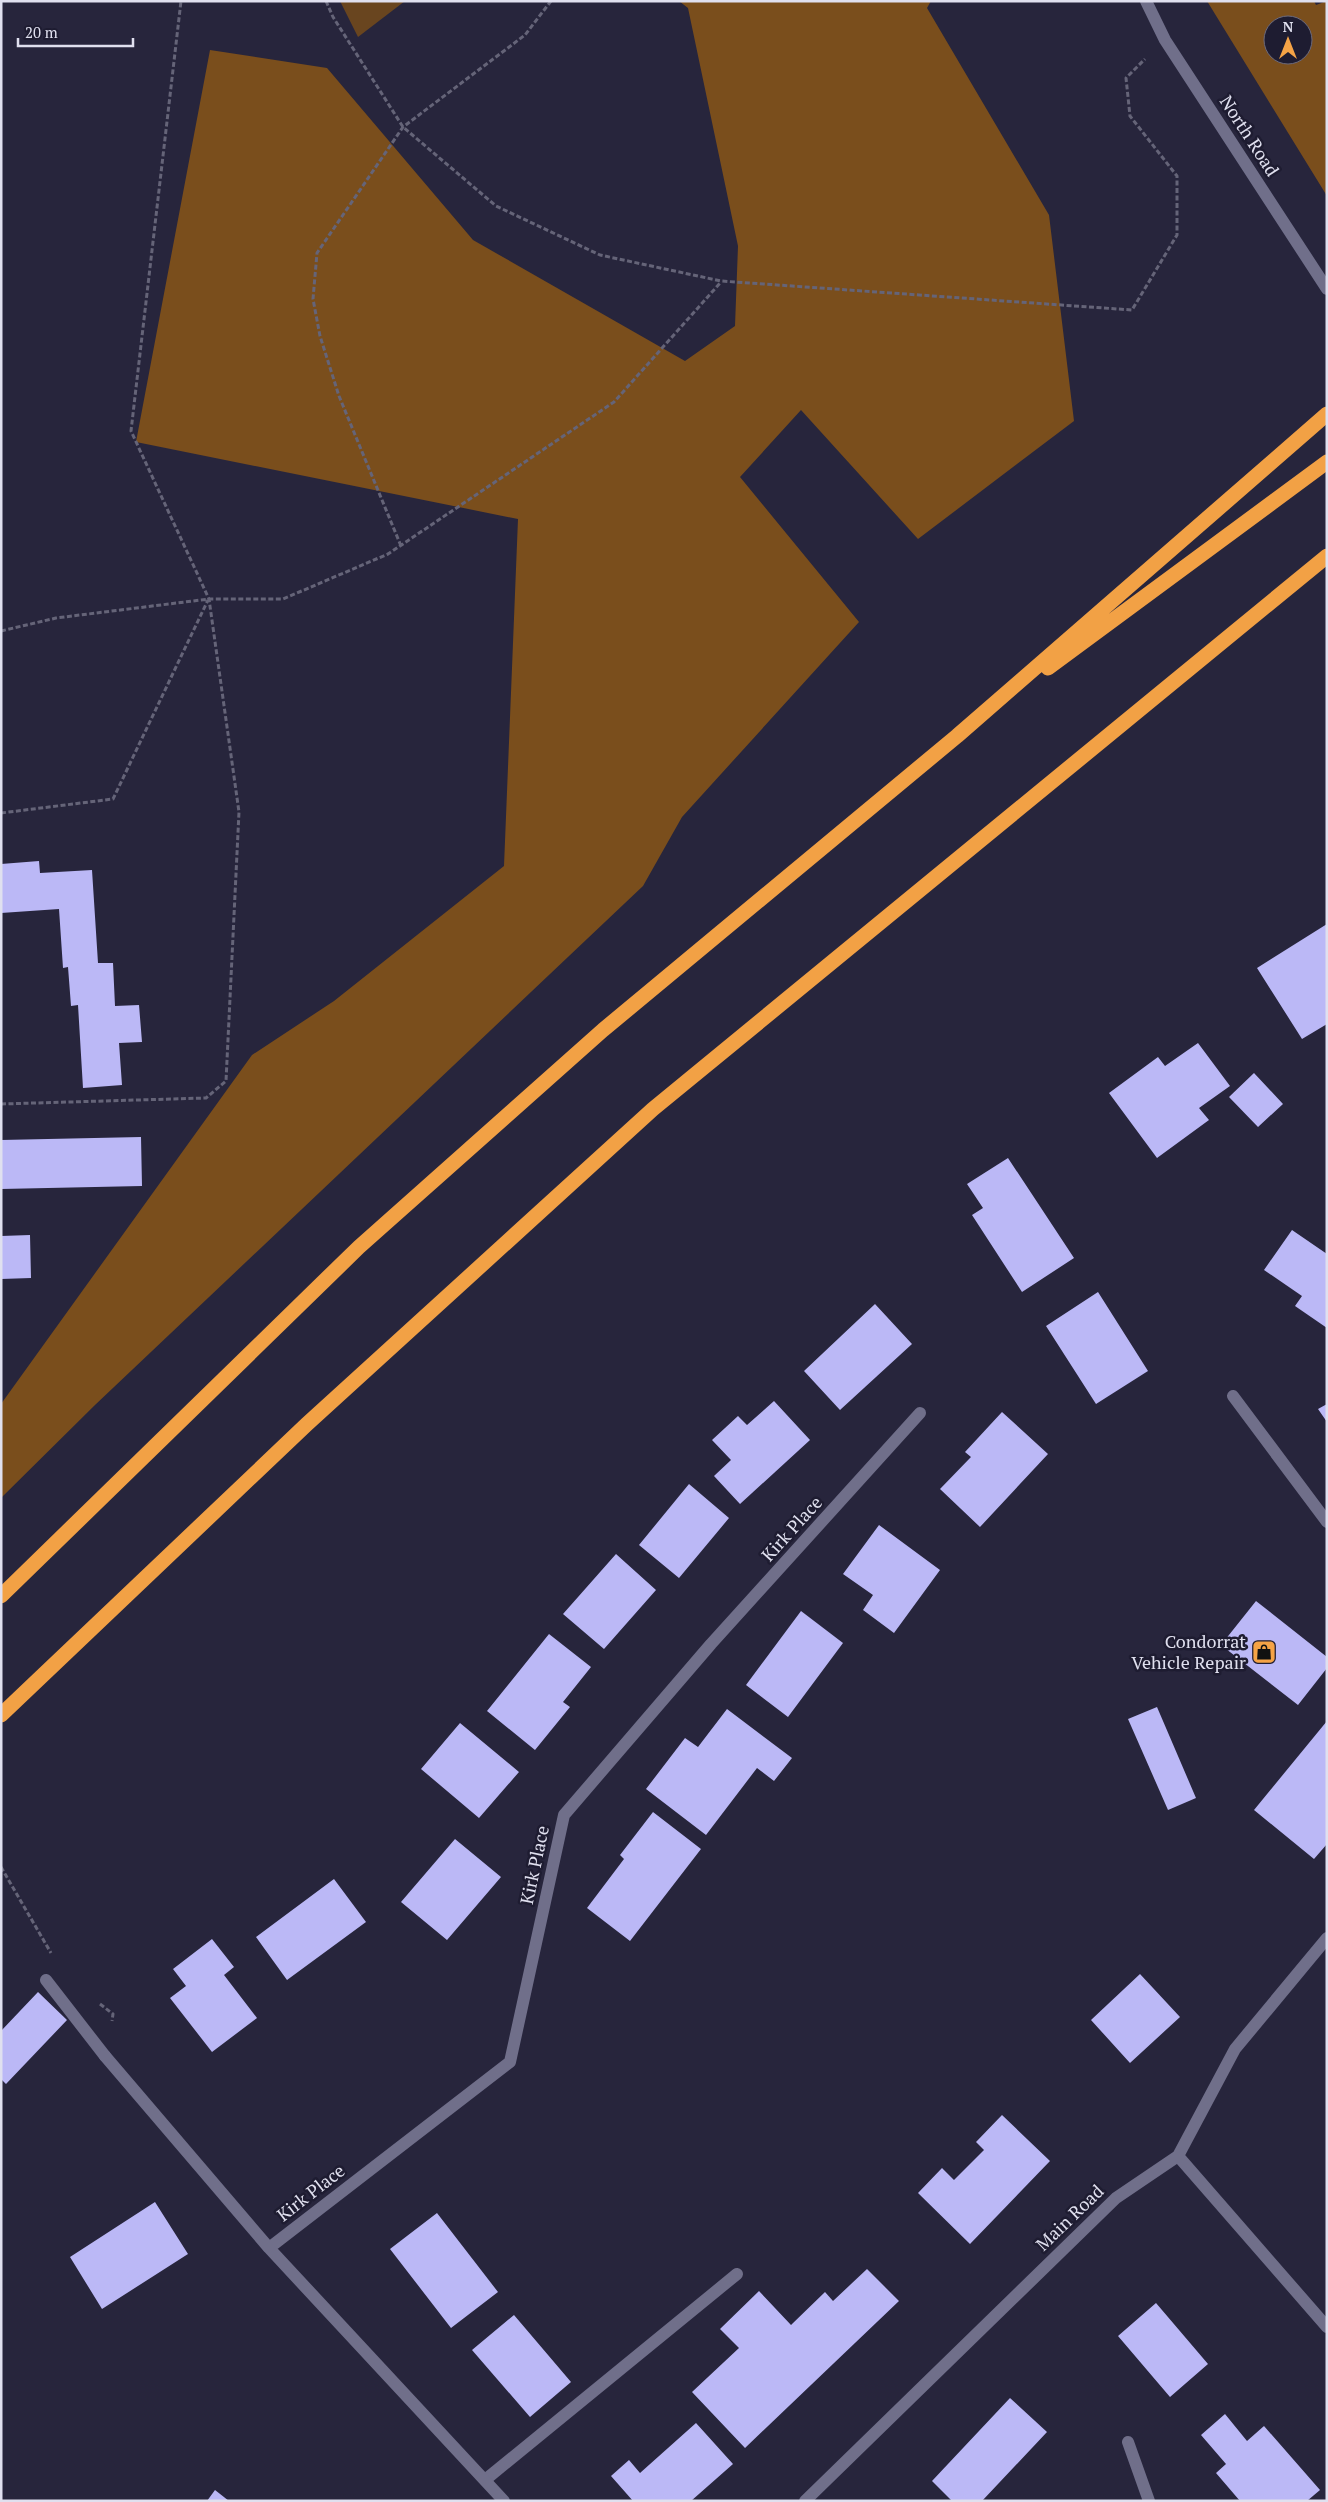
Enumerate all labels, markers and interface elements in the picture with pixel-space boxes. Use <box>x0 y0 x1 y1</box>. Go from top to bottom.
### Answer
scale bar <box>18 15 132 47</box>
north arrow <box>1263 15 1313 65</box>
text: N <box>1283 17 1294 36</box>
text: 20 m <box>25 22 58 42</box>
street label: North Road <box>1215 90 1285 180</box>
street label: Kirk Place <box>756 1491 827 1566</box>
place label: Condorrat Vehicle Repair <box>1131 1629 1246 1674</box>
shop icon: Condorrat Vehicle Repair <box>1251 1639 1277 1665</box>
street label: Kirk Place <box>514 1823 554 1906</box>
street label: Kirk Place <box>271 2158 349 2226</box>
street label: Main Road <box>1030 2179 1108 2256</box>

